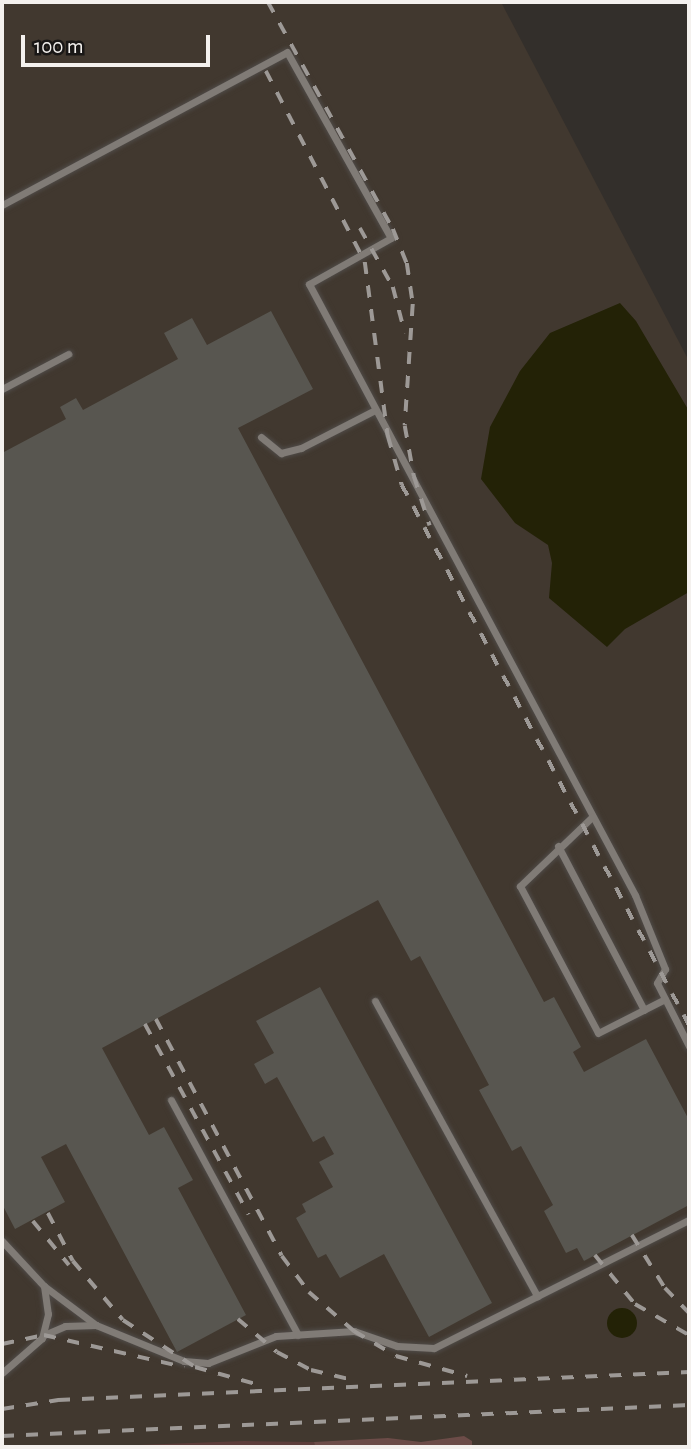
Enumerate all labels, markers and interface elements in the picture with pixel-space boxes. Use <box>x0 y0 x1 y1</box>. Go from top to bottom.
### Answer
scale bar <box>24 21 214 65</box>
text: 100 m <box>34 36 84 57</box>

